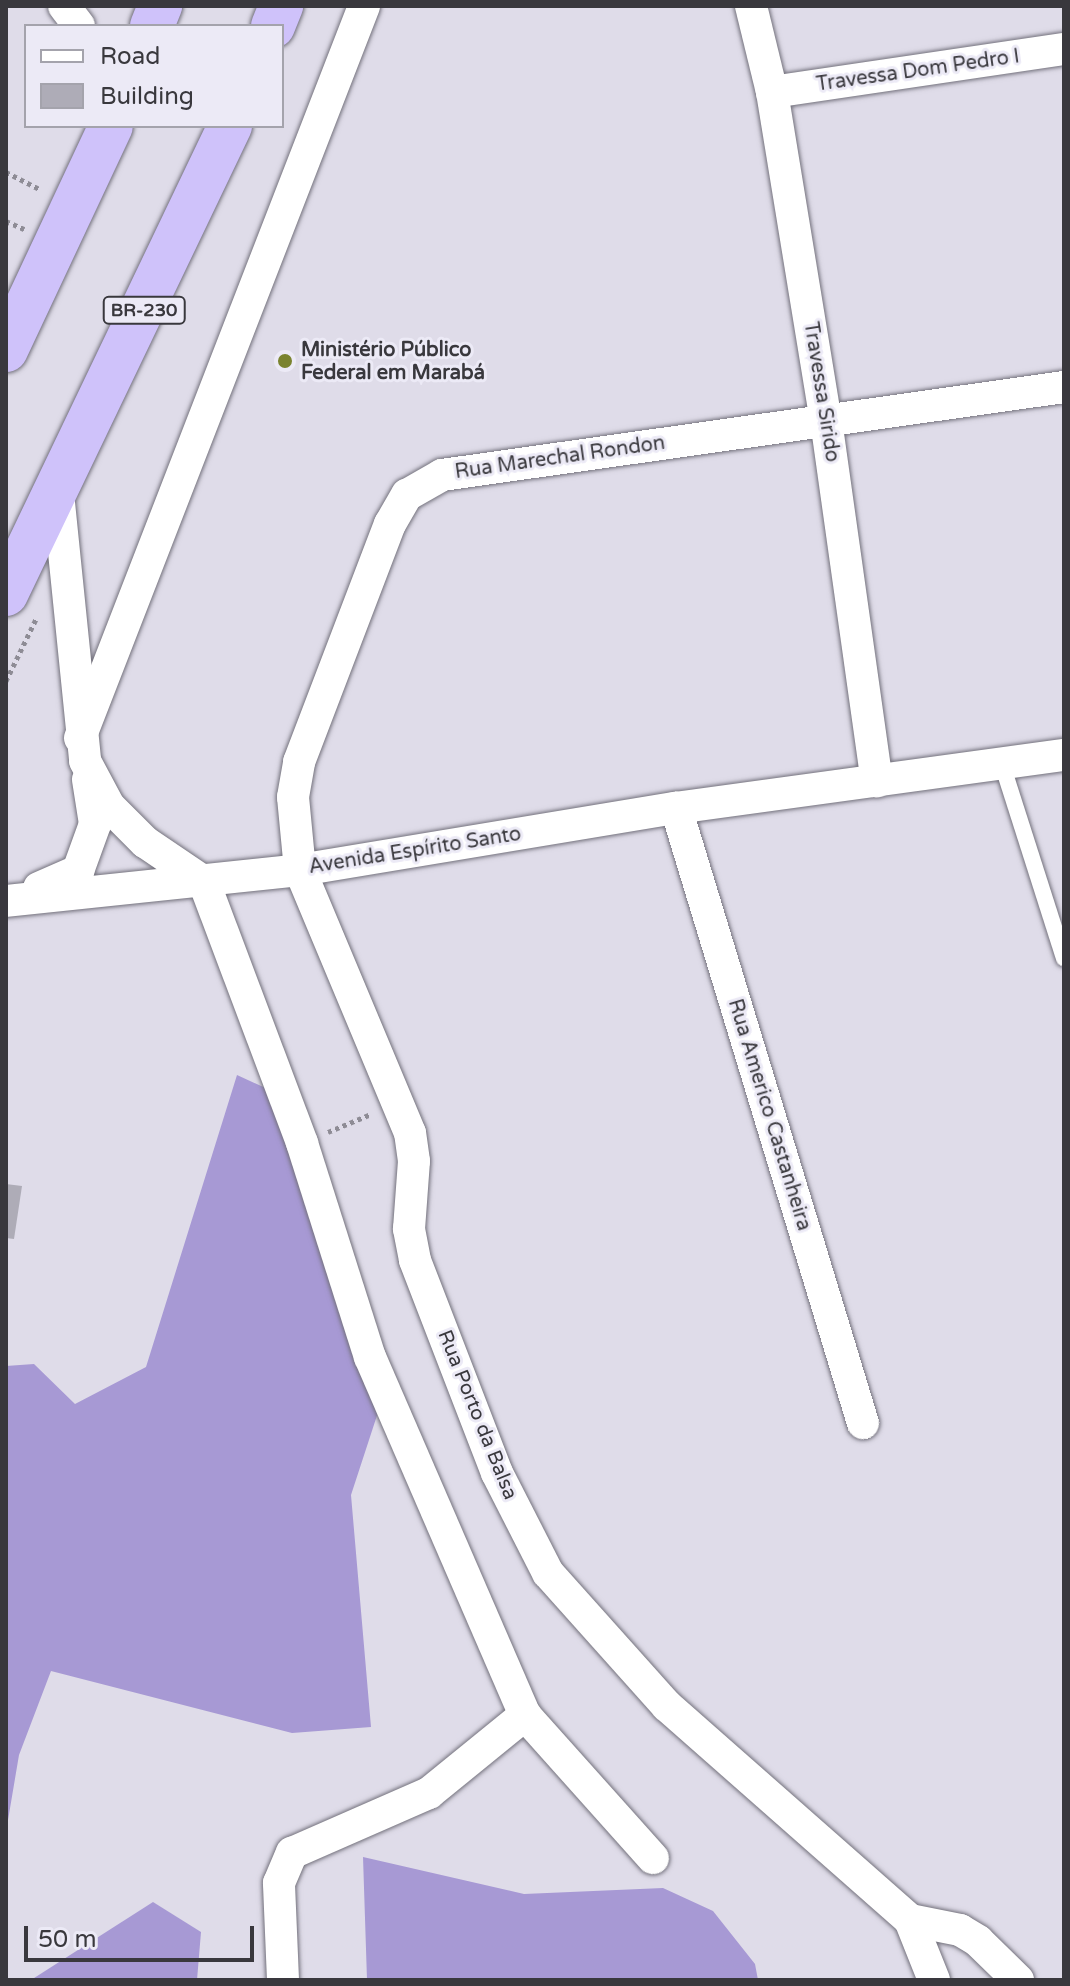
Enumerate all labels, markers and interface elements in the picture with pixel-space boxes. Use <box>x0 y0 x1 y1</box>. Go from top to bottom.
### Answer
legend <box>24 24 284 128</box>
text: Road <box>100 42 160 71</box>
street label: Travessa Dom Pedro I <box>815 45 1021 97</box>
text: Building <box>100 82 194 111</box>
road number: BR-230 <box>102 296 186 324</box>
street label: Travessa Sirido <box>798 320 844 464</box>
place label: Ministério Público Federal em Marabá <box>301 338 485 385</box>
marker: Ministério Público Federal em Marabá <box>276 352 294 370</box>
street label: Rua Marechal Rondon <box>453 431 667 485</box>
street label: Avenida Espírito Santo <box>307 822 523 880</box>
street label: Rua Americo Castanheira <box>722 996 816 1234</box>
street label: Rua Porto da Balsa <box>432 1327 522 1503</box>
scale bar <box>28 1910 258 1960</box>
text: 50 m <box>38 1925 96 1954</box>

